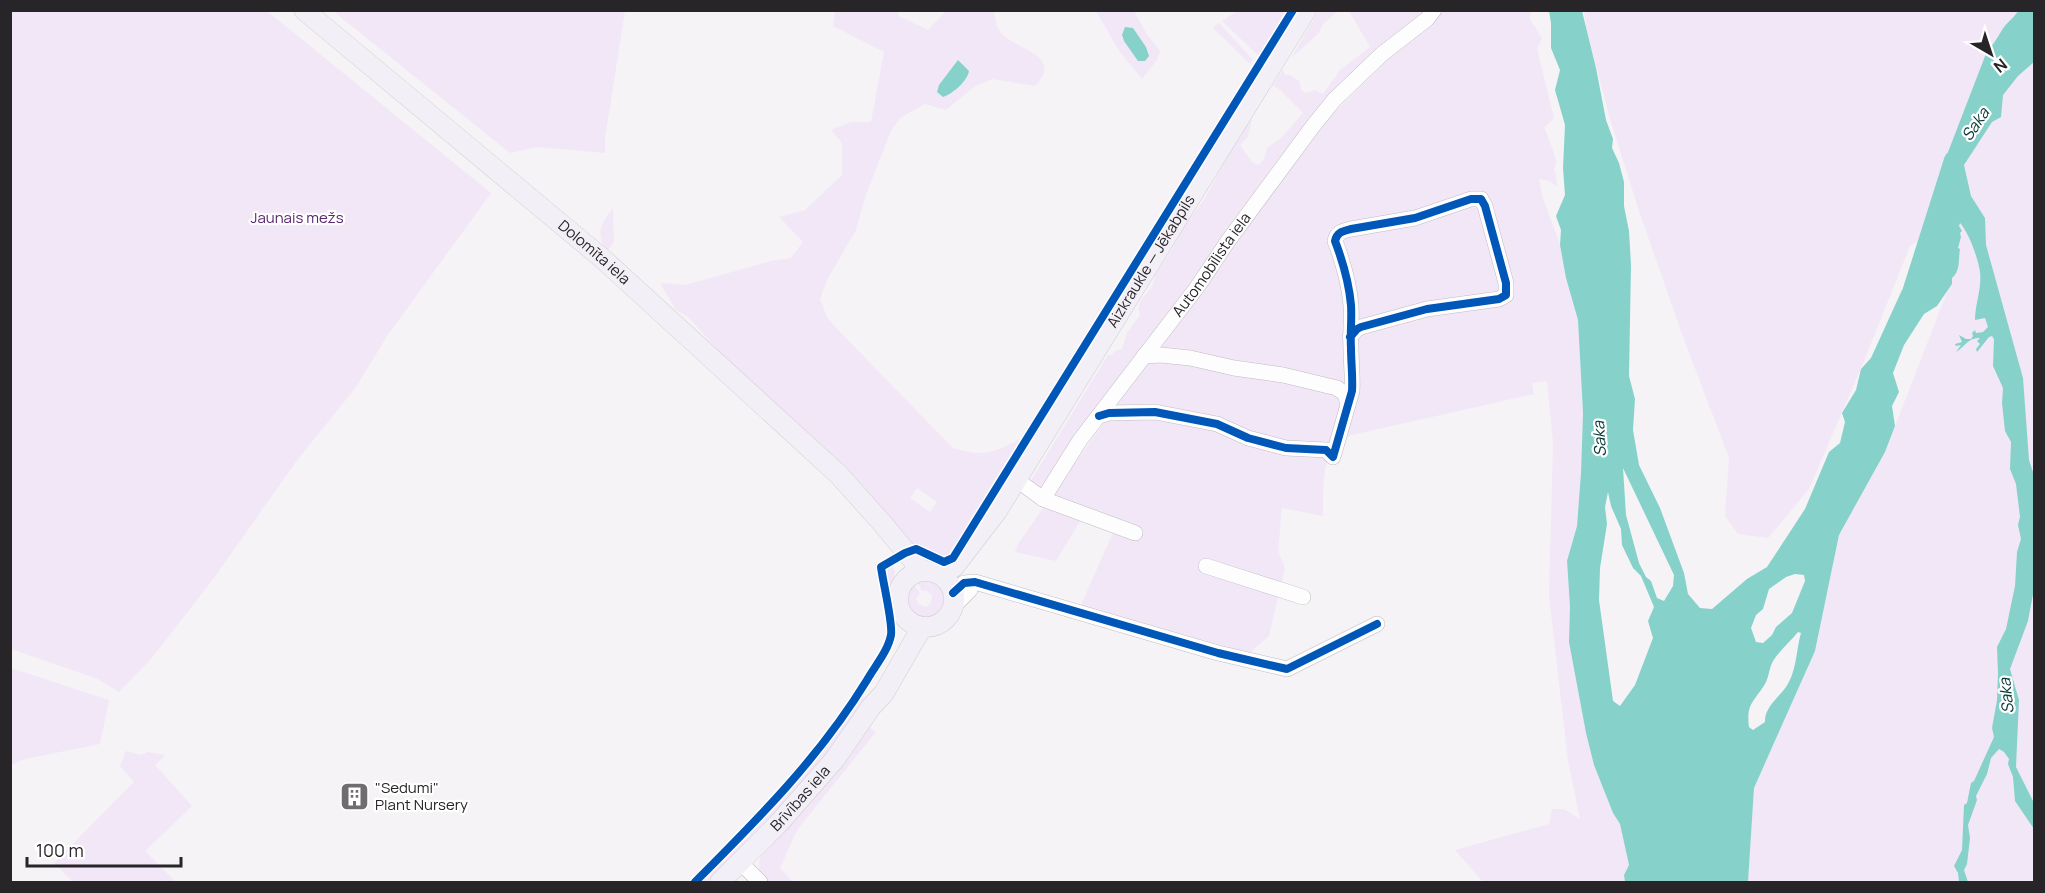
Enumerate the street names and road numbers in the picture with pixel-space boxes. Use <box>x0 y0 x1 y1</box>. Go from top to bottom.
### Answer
street label: Aizkraukle — Jēkabpils <box>1102 191 1200 331</box>
street label: Automobīlista iela <box>1167 208 1256 321</box>
street label: Dolomīta iela <box>554 215 635 289</box>
street label: Brīvības iela <box>765 761 835 836</box>

